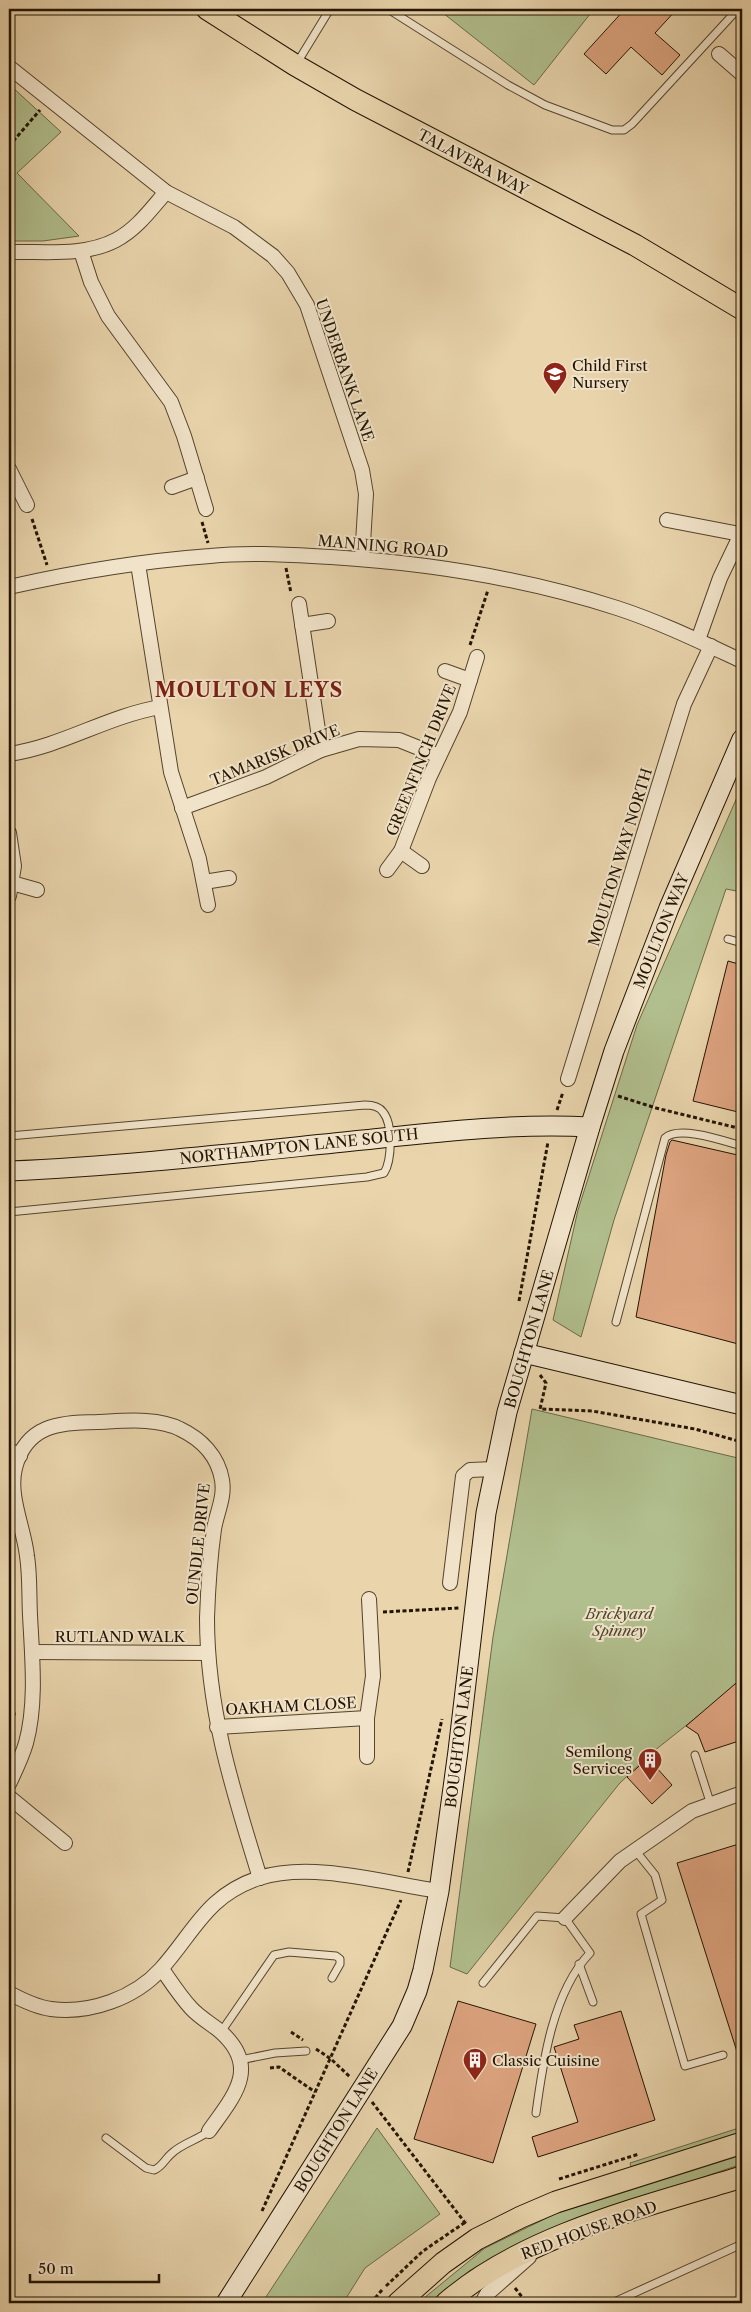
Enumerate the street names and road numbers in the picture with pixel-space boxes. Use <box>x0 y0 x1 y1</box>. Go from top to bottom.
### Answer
street label: TALAVERA WAY <box>414 125 532 199</box>
street label: UNDERBANK LANE <box>312 296 378 444</box>
street label: MANNING ROAD <box>317 531 449 561</box>
street label: GREENFINCH DRIVE <box>382 681 460 839</box>
street label: TAMARISK DRIVE <box>207 720 343 790</box>
street label: MOULTON WAY NORTH <box>584 766 656 948</box>
street label: MOULTON WAY <box>629 870 693 991</box>
street label: NORTHAMPTON LANE SOUTH <box>179 1124 420 1168</box>
street label: BOUGHTON LANE <box>500 1268 558 1410</box>
street label: OUNDLE DRIVE <box>182 1482 214 1606</box>
street label: RUTLAND WALK <box>55 1627 187 1646</box>
street label: BOUGHTON LANE <box>441 1665 477 1809</box>
street label: OAKHAM CLOSE <box>225 1693 357 1719</box>
street label: BOUGHTON LANE <box>290 2064 382 2196</box>
street label: RED HOUSE ROAD <box>518 2197 660 2263</box>

